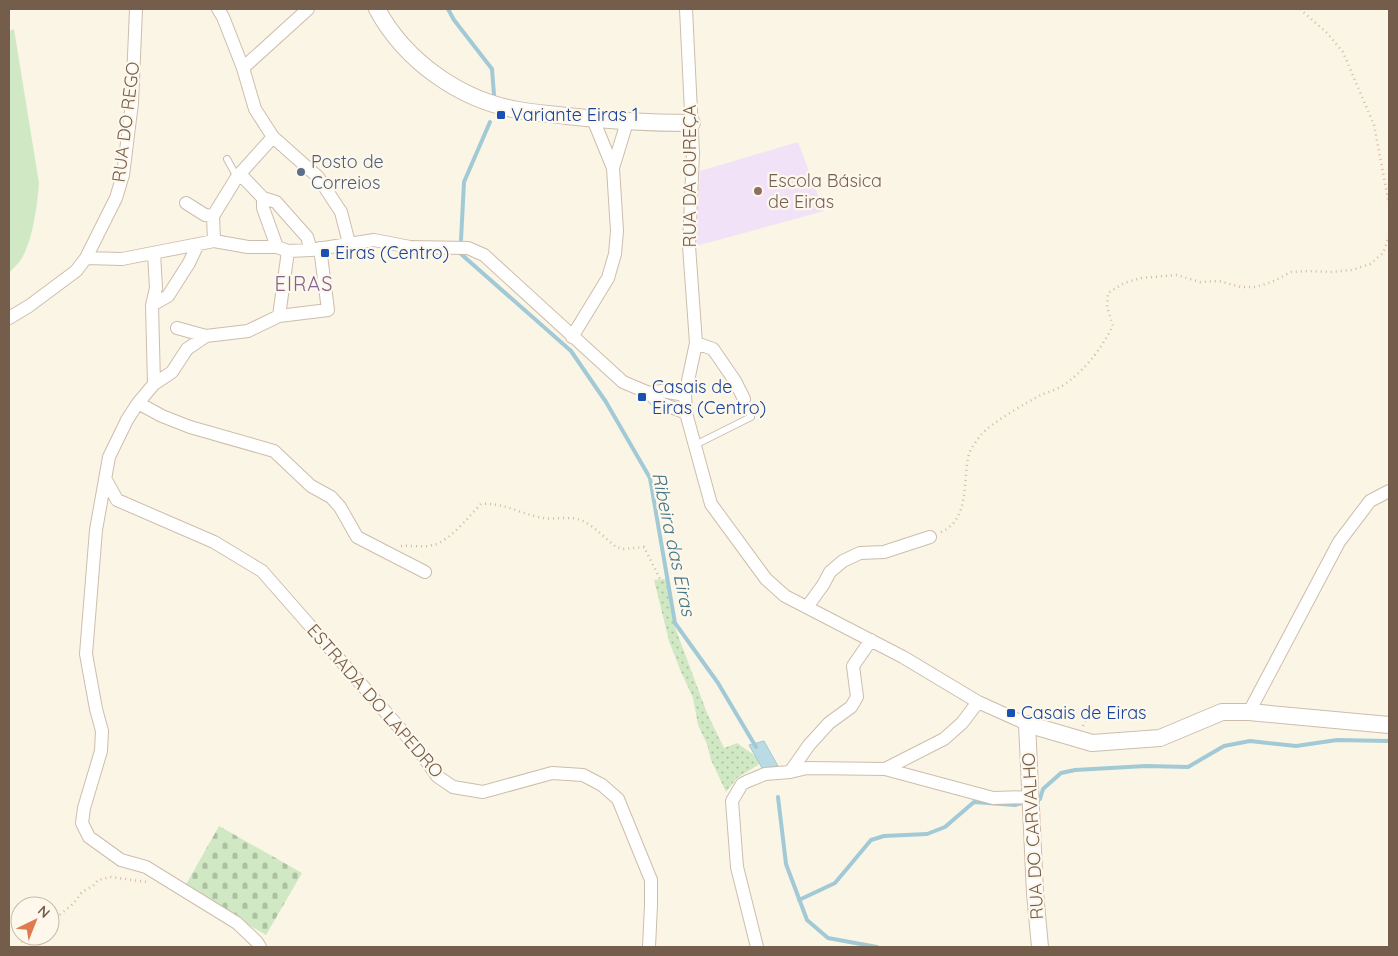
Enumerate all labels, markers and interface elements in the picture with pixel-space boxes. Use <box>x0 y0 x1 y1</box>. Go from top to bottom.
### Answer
street label: RUA DO REGO <box>107 60 144 184</box>
place label: Variante Eiras 1 <box>511 103 639 126</box>
street label: RUA DA OUREÇA <box>678 104 701 247</box>
marker: Variante Eiras 1 <box>495 109 507 121</box>
place label: Posto de Correios <box>311 150 384 194</box>
marker: Posto de Correios <box>295 166 307 178</box>
place label: Escola Básica de Eiras <box>768 169 882 213</box>
marker: Escola Básica de Eiras <box>752 185 764 197</box>
place label: Eiras (Centro) <box>335 241 449 264</box>
marker: Eiras (Centro) <box>319 247 331 259</box>
district label: EIRAS <box>275 271 333 296</box>
place label: Casais de Eiras (Centro) <box>652 375 766 419</box>
marker: Casais de Eiras (Centro) <box>636 391 648 403</box>
water label: Ribeira das Eiras <box>647 470 701 619</box>
street label: ESTRADA DO LAPEDRO <box>302 619 449 782</box>
place label: Casais de Eiras <box>1021 701 1147 724</box>
marker: Casais de Eiras <box>1005 707 1017 719</box>
street label: RUA DO CARVALHO <box>1017 752 1048 920</box>
north arrow <box>10 896 60 946</box>
text: N <box>34 901 54 922</box>

